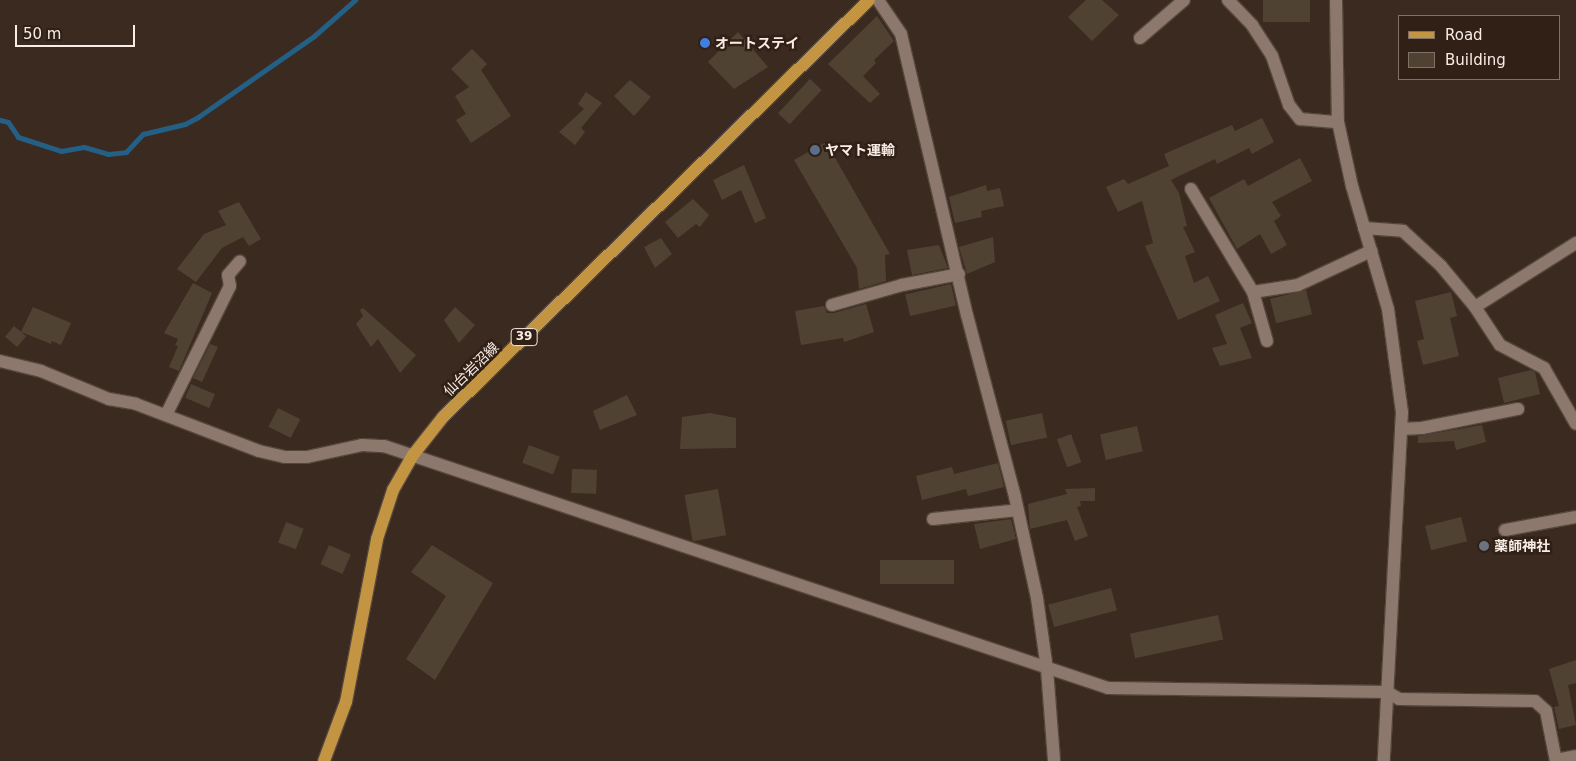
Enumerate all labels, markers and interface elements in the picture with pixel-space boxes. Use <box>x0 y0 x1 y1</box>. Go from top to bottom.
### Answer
scale bar <box>18 15 138 47</box>
legend <box>1398 15 1561 80</box>
text: 50 m <box>23 25 61 43</box>
text: Road <box>1445 26 1483 44</box>
place label: オートステイ <box>715 35 799 51</box>
marker: オートステイ <box>699 37 711 49</box>
text: Building <box>1445 51 1506 69</box>
place label: ヤマト運輸 <box>825 142 895 158</box>
marker: ヤマト運輸 <box>809 144 821 156</box>
road number: 39 <box>510 328 538 347</box>
street label: 仙台岩沼線 <box>440 339 502 399</box>
place label: 薬師神社 <box>1494 538 1550 554</box>
marker: 薬師神社 <box>1478 540 1490 552</box>

